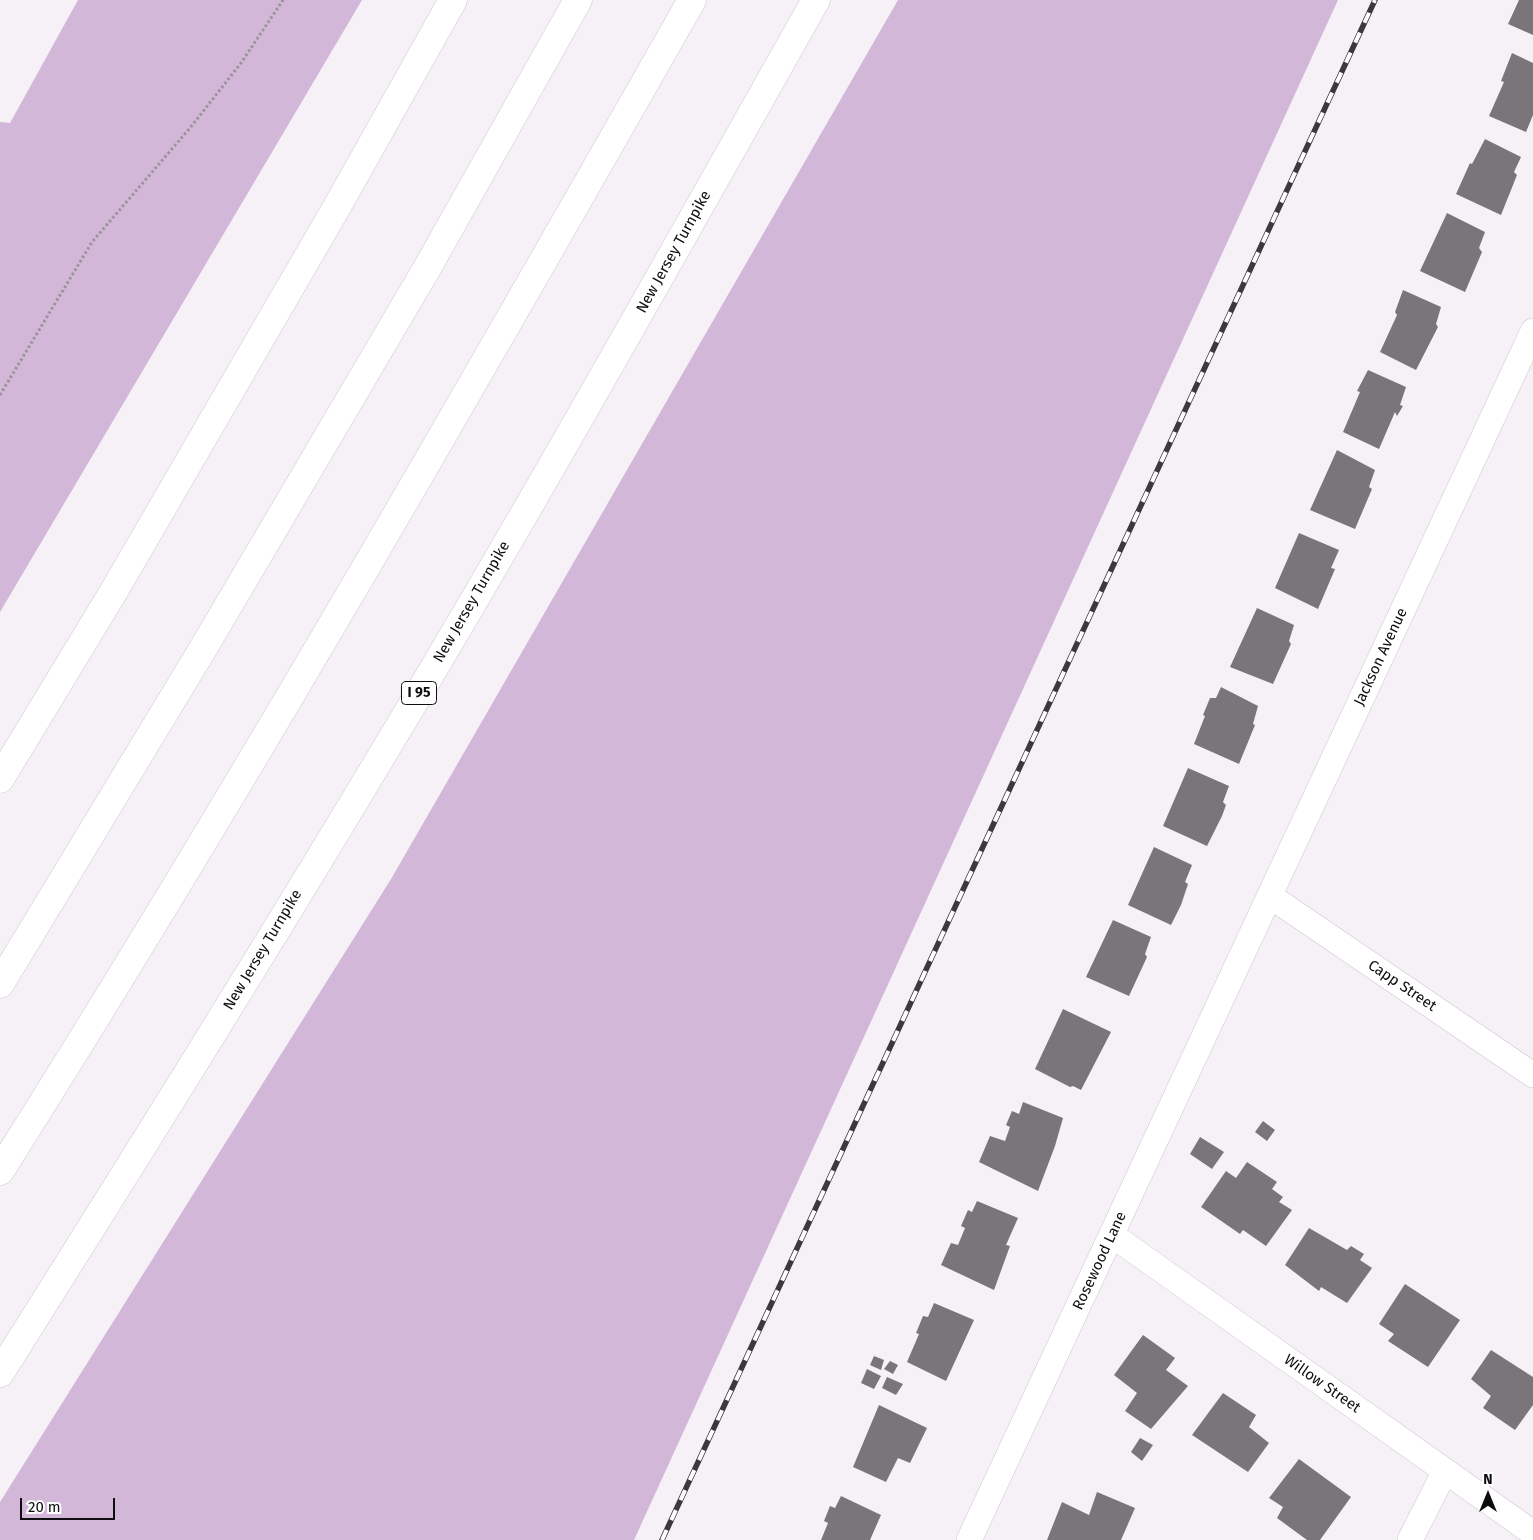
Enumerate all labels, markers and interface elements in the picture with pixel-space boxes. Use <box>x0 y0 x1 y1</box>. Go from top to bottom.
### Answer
street label: New Jersey Turnpike <box>633 188 715 316</box>
street label: New Jersey Turnpike <box>430 538 514 666</box>
street label: Jackson Avenue <box>1350 605 1412 709</box>
road number: I 95 <box>402 681 436 704</box>
street label: New Jersey Turnpike <box>220 887 306 1013</box>
street label: Capp Street <box>1364 956 1440 1016</box>
street label: Rosewood Lane <box>1069 1209 1131 1313</box>
street label: Willow Street <box>1280 1351 1364 1417</box>
north arrow <box>1463 1470 1513 1520</box>
text: N <box>1483 1471 1493 1488</box>
scale bar <box>22 1488 118 1520</box>
text: 20 m <box>28 1498 61 1516</box>

